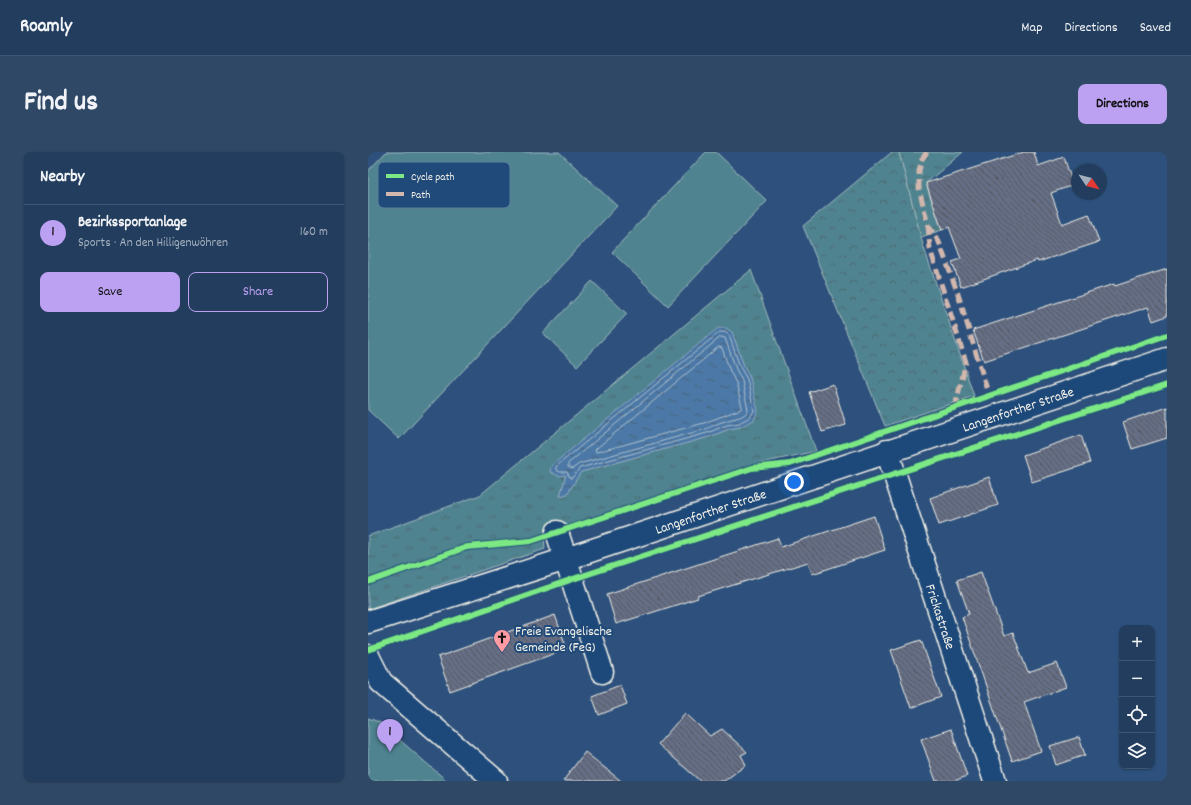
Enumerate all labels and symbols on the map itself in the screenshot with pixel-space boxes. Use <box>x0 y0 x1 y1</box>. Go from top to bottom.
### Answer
legend <box>378 162 510 208</box>
north arrow <box>1071 164 1107 200</box>
text: Cycle path <box>411 170 455 186</box>
text: Path <box>411 188 430 204</box>
street label: Langenforther Straße <box>960 383 1077 438</box>
your location <box>784 472 804 492</box>
street label: Langenforther Straße <box>653 485 769 541</box>
street label: Frickastraße <box>919 582 959 652</box>
place label: Freie Evangelische Gemeinde (FeG) <box>515 622 612 658</box>
church icon: Freie Evangelische Gemeinde (FeG) <box>492 628 512 653</box>
pin: 1 <box>377 719 403 752</box>

